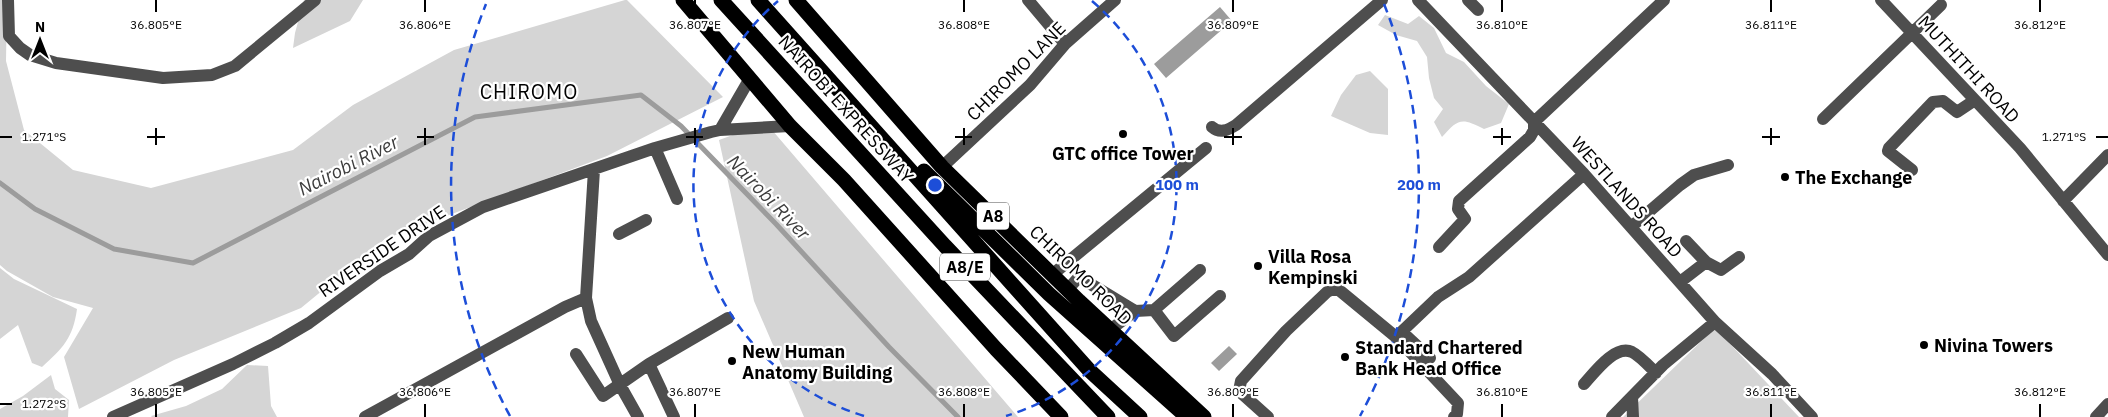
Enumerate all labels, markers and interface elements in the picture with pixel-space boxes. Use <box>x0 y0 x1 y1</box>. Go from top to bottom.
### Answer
street label: MUTHITHI ROAD <box>1913 10 2025 128</box>
north arrow <box>15 15 65 65</box>
text: 36.805°E <box>130 17 182 32</box>
text: 36.806°E <box>399 17 451 32</box>
text: 36.807°E <box>669 17 721 32</box>
text: 36.808°E <box>938 17 990 32</box>
street label: CHIROMO LANE <box>962 17 1070 125</box>
text: 36.809°E <box>1207 17 1259 32</box>
text: 36.810°E <box>1476 17 1528 32</box>
text: 36.811°E <box>1745 17 1797 32</box>
text: 36.812°E <box>2014 17 2066 32</box>
text: N <box>35 18 45 36</box>
street label: NAIROBI EXPRESSWAY <box>773 30 919 188</box>
district label: CHIROMO <box>480 78 578 105</box>
marker: GTC office Tower <box>1117 128 1129 140</box>
text: 1.271°S <box>22 129 66 144</box>
water label: Nairobi River <box>294 129 403 201</box>
text: 1.271°S <box>2042 129 2086 144</box>
street label: WESTLANDS ROAD <box>1567 132 1687 262</box>
place label: GTC office Tower <box>1052 142 1194 165</box>
water label: Nairobi River <box>722 149 816 245</box>
place label: The Exchange <box>1795 166 1912 189</box>
marker: The Exchange <box>1779 171 1791 183</box>
text: 100 m <box>1155 175 1199 194</box>
text: 200 m <box>1397 175 1441 194</box>
centre of rings <box>926 176 944 194</box>
street label: RIVERSIDE DRIVE <box>314 200 450 302</box>
road number: A8 <box>977 202 1009 230</box>
street label: CHIROMO ROAD <box>1025 220 1137 330</box>
place label: Villa Rosa Kempinski <box>1268 245 1358 289</box>
road number: A8/E <box>940 253 990 280</box>
marker: Villa Rosa Kempinski <box>1252 260 1264 272</box>
place label: Nivina Towers <box>1934 334 2053 357</box>
place label: Standard Chartered Bank Head Office <box>1355 336 1523 380</box>
marker: Nivina Towers <box>1918 339 1930 351</box>
place label: New Human Anatomy Building <box>742 340 892 384</box>
marker: Standard Chartered Bank Head Office <box>1339 351 1351 363</box>
marker: New Human Anatomy Building <box>726 355 738 367</box>
text: 36.805°E <box>130 384 182 399</box>
text: 36.806°E <box>399 384 451 399</box>
text: 36.807°E <box>669 384 721 399</box>
text: 36.808°E <box>938 384 990 399</box>
text: 36.809°E <box>1207 384 1259 399</box>
text: 36.810°E <box>1476 384 1528 399</box>
text: 36.811°E <box>1745 384 1797 399</box>
text: 36.812°E <box>2014 384 2066 399</box>
text: 1.272°S <box>22 396 66 411</box>

